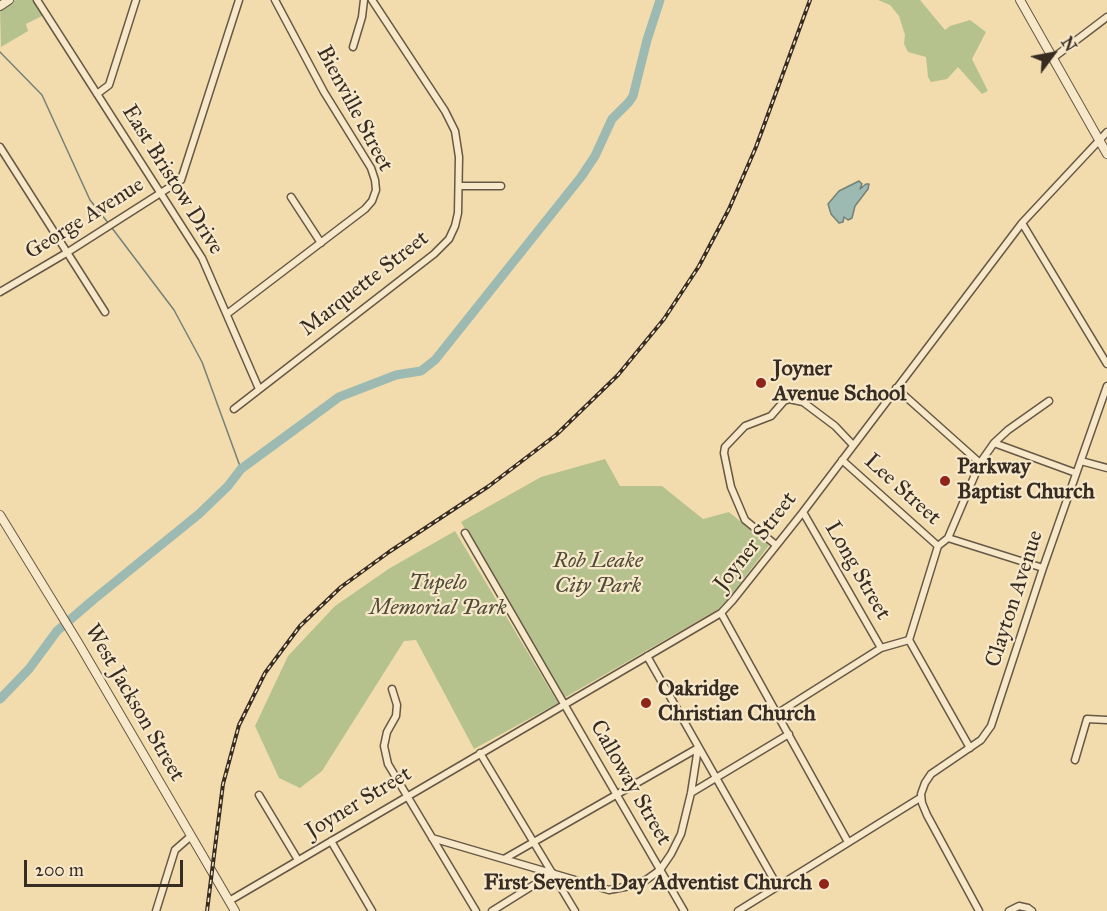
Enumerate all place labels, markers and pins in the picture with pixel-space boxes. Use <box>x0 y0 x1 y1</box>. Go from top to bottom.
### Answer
place label: Joyner Avenue School <box>773 357 906 408</box>
marker: Joyner Avenue School <box>754 376 768 390</box>
place label: Parkway Baptist Church <box>957 455 1095 506</box>
marker: Parkway Baptist Church <box>938 474 952 488</box>
place label: Oakridge Christian Church <box>658 677 816 728</box>
marker: Oakridge Christian Church <box>639 696 653 710</box>
place label: First Seventh Day Adventist Church <box>484 871 812 897</box>
marker: First Seventh Day Adventist Church <box>817 877 831 891</box>

